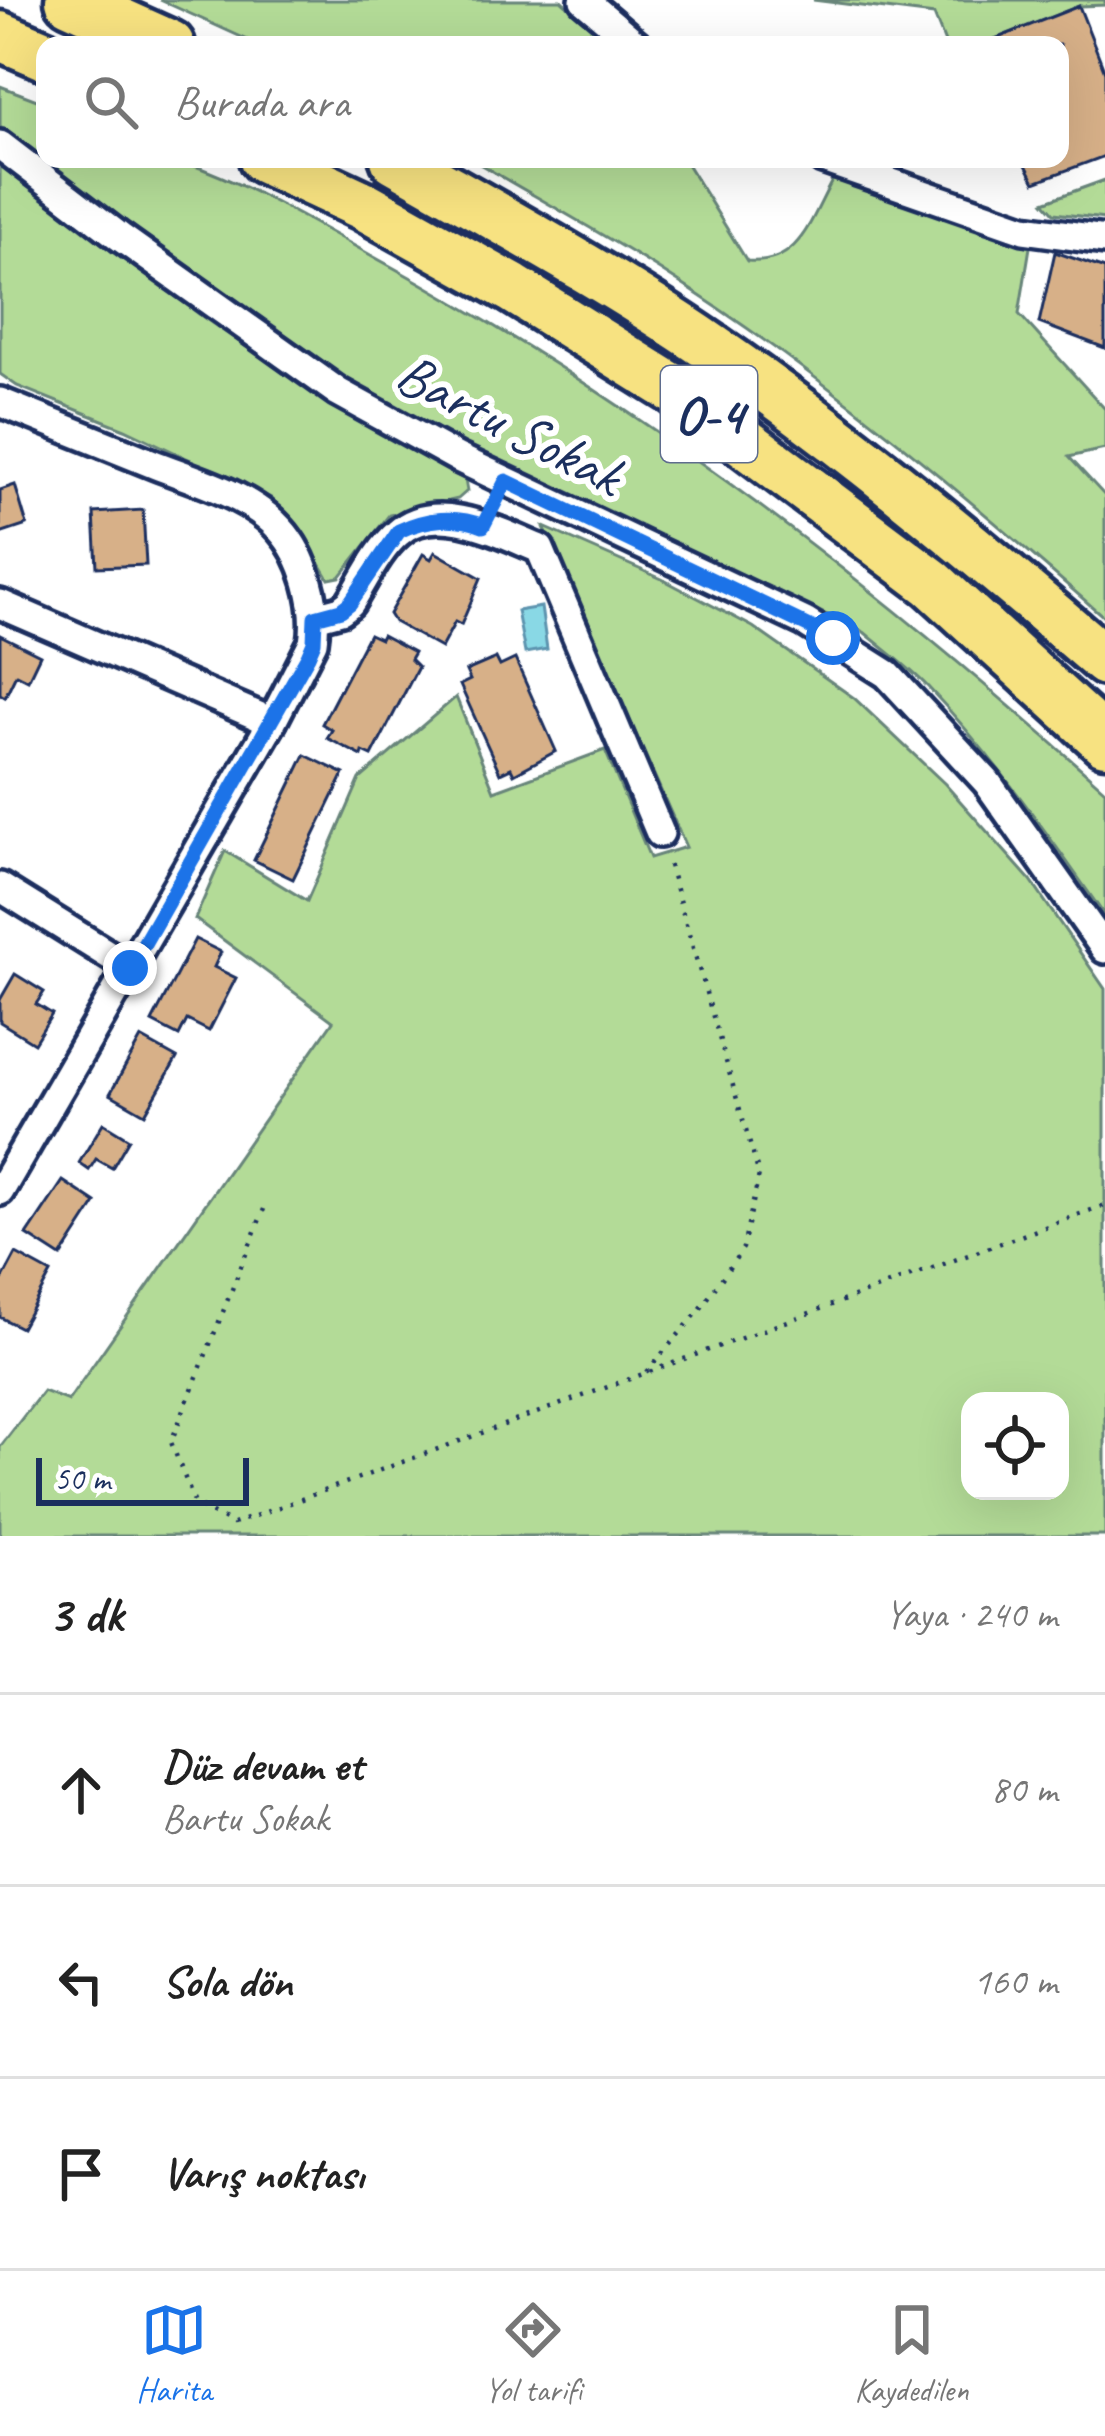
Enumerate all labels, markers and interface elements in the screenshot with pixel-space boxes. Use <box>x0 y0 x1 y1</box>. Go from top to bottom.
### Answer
search box <box>36 36 1069 168</box>
icon: search <box>78 69 144 135</box>
text: Burada ara <box>174 74 349 131</box>
street label: Bartu Sokak <box>385 337 638 513</box>
road number: O-4 <box>661 366 757 462</box>
route start <box>806 611 860 665</box>
route end <box>103 941 157 995</box>
map controls <box>961 1392 1069 1500</box>
button: locate <box>961 1392 1069 1500</box>
scale bar <box>36 1452 249 1505</box>
text: 50 m <box>54 1458 110 1500</box>
text: 3 dk <box>48 1582 123 1646</box>
text: Yaya · 240 m <box>885 1590 1057 1639</box>
text: Düz devam et <box>162 1737 363 1794</box>
icon: ahead <box>48 1757 114 1823</box>
text: 80 m <box>991 1765 1057 1814</box>
text: Bartu Sokak <box>162 1794 328 1843</box>
icon: left <box>48 1949 114 2015</box>
text: Sola dön <box>162 1953 292 2010</box>
text: 160 m <box>973 1957 1057 2006</box>
icon: arrive <box>48 2141 114 2207</box>
text: Varış noktası <box>162 2145 364 2202</box>
tab: Harita <box>136 2297 212 2411</box>
tab: Yol tarifi <box>485 2297 582 2411</box>
tab: Kaydedilen <box>854 2297 969 2411</box>

